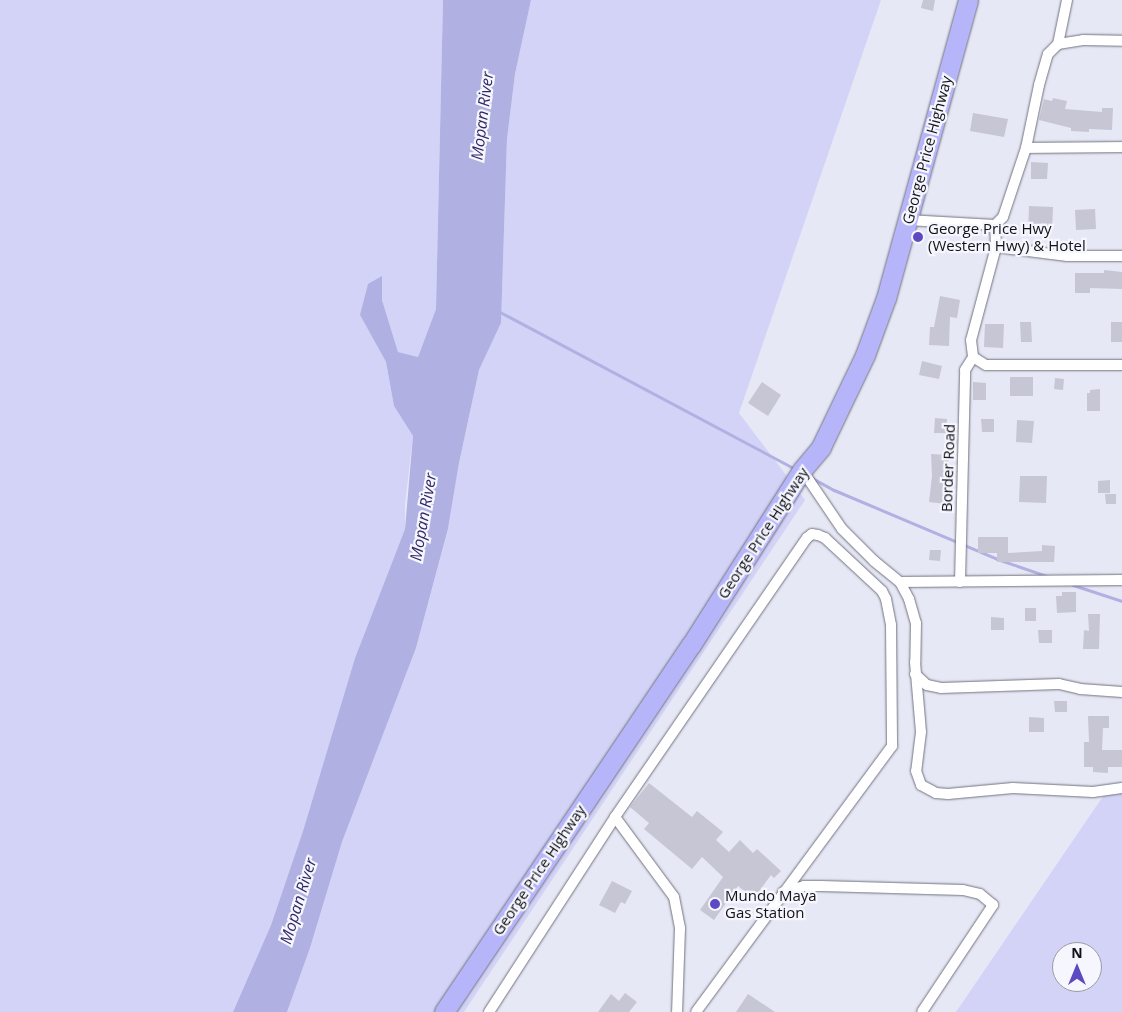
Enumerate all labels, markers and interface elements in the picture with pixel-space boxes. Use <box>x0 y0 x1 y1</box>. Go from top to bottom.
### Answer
water label: Mopan River <box>467 71 497 161</box>
street label: George Price Highway <box>898 74 956 226</box>
place label: George Price Hwy (Western Hwy) & Hotel <box>928 219 1086 254</box>
marker: George Price Hwy (Western Hwy) & Hotel <box>912 231 924 243</box>
street label: Border Road <box>937 424 959 512</box>
street label: George Price Highway <box>714 464 812 602</box>
water label: Mopan River <box>406 472 440 562</box>
street label: George Price Highway <box>489 802 589 938</box>
water label: Mopan River <box>276 856 320 946</box>
place label: Mundo Maya Gas Station <box>725 886 817 921</box>
marker: Mundo Maya Gas Station <box>709 898 721 910</box>
north arrow <box>1052 942 1102 992</box>
text: N <box>1071 943 1083 962</box>

